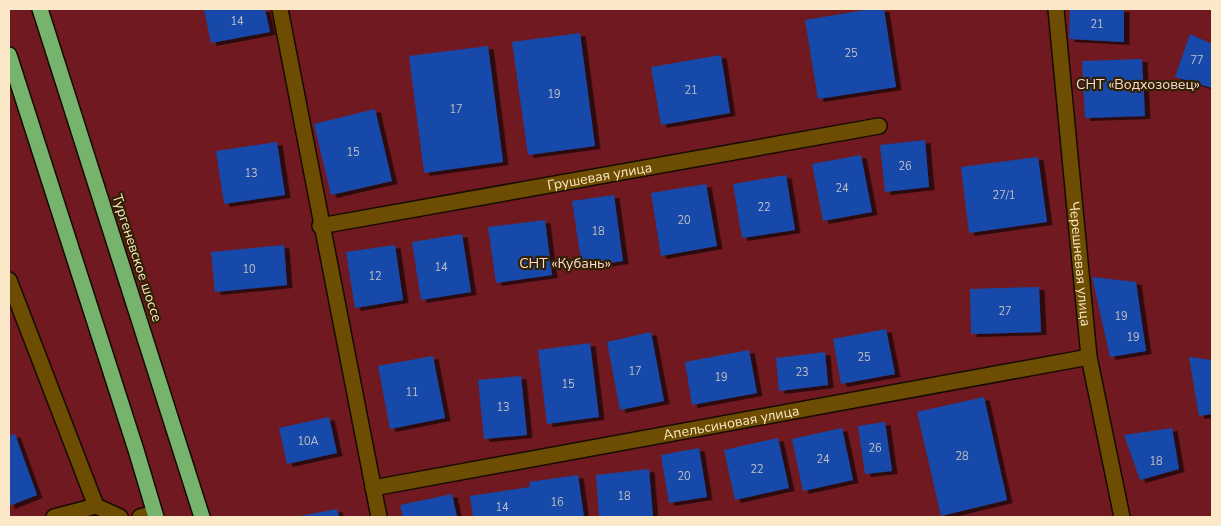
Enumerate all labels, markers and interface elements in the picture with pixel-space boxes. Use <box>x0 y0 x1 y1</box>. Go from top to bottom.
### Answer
house number: 14 <box>230 14 244 29</box>
house number: 21 <box>1090 17 1104 32</box>
house number: 25 <box>844 46 858 61</box>
house number: 77 <box>1190 53 1204 68</box>
park label: СНТ «Водхозовец» <box>1076 75 1200 94</box>
house number: 21 <box>684 83 698 98</box>
house number: 19 <box>547 87 561 102</box>
house number: 17 <box>449 102 463 117</box>
house number: 15 <box>346 145 360 160</box>
street label: Грушевая улица <box>546 157 654 195</box>
house number: 26 <box>898 159 912 174</box>
house number: 13 <box>244 166 258 181</box>
house number: 24 <box>835 181 849 196</box>
house number: 27/1 <box>993 188 1015 203</box>
street label: Тургеневское шоссе <box>107 192 167 324</box>
house number: 22 <box>757 200 771 215</box>
street label: Черешневая улица <box>1065 201 1096 327</box>
house number: 20 <box>677 213 691 228</box>
house number: 18 <box>591 224 605 239</box>
park label: СНТ «Кубань» <box>519 254 611 273</box>
house number: 14 <box>434 260 448 275</box>
house number: 10 <box>242 262 256 277</box>
house number: 12 <box>368 269 382 284</box>
house number: 27 <box>998 304 1012 319</box>
house number: 19 <box>1114 309 1128 324</box>
house number: 19 <box>1126 330 1140 345</box>
house number: 25 <box>857 350 871 365</box>
house number: 17 <box>628 364 642 379</box>
house number: 23 <box>795 365 809 380</box>
house number: 19 <box>714 370 728 385</box>
house number: 15 <box>561 377 575 392</box>
house number: 11 <box>405 385 419 400</box>
house number: 13 <box>496 400 510 415</box>
street label: Апельсиновая улица <box>661 401 801 444</box>
house number: 10А <box>297 434 319 449</box>
house number: 26 <box>868 441 882 456</box>
house number: 28 <box>955 449 969 464</box>
house number: 24 <box>816 452 830 467</box>
house number: 18 <box>1149 454 1163 469</box>
house number: 22 <box>750 462 764 477</box>
house number: 20 <box>677 469 691 484</box>
house number: 18 <box>617 489 631 504</box>
house number: 16 <box>550 495 564 510</box>
house number: 14 <box>495 500 509 515</box>

